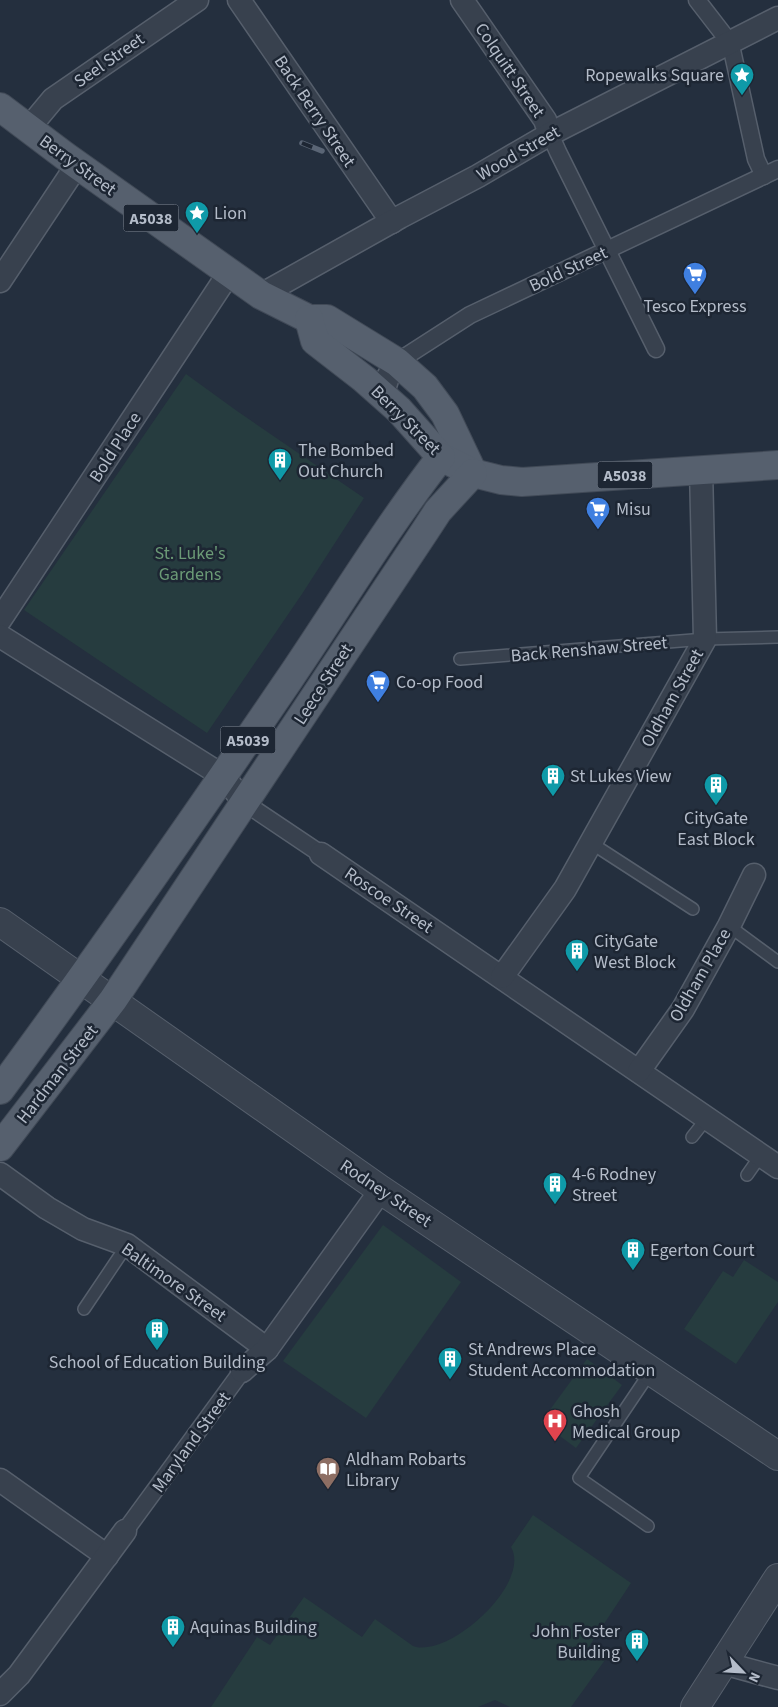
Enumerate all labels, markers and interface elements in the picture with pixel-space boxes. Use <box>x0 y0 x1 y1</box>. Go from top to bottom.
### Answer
street label: Colquitt Street <box>469 18 551 123</box>
street label: Seel Street <box>69 27 150 94</box>
street label: Back Berry Street <box>268 50 361 172</box>
place icon: Ropewalks Square <box>729 62 755 96</box>
place label: Ropewalks Square <box>585 63 724 88</box>
street label: Wood Street <box>472 120 564 187</box>
street label: Berry Street <box>34 129 121 202</box>
place icon: Lion <box>184 200 210 234</box>
place label: Lion <box>214 201 247 226</box>
road number: A5038 <box>124 204 178 232</box>
street label: Bold Street <box>525 240 611 298</box>
supermarket icon: Tesco Express <box>682 261 708 295</box>
place label: Tesco Express <box>643 294 747 319</box>
street label: Berry Street <box>365 380 446 461</box>
street label: Bold Place <box>83 407 147 487</box>
place label: The Bombed Out Church <box>298 438 394 484</box>
building icon: The Bombed Out Church <box>267 447 293 481</box>
road number: A5038 <box>598 462 652 488</box>
supermarket icon: Misu <box>585 496 611 530</box>
place label: Misu <box>616 497 651 522</box>
park label: St. Luke's Gardens <box>154 541 226 587</box>
street label: Back Renshaw Street <box>510 630 668 669</box>
street label: Leece Street <box>288 639 359 730</box>
street label: Oldham Street <box>635 645 710 752</box>
supermarket icon: Co-op Food <box>365 669 391 703</box>
place label: Co-op Food <box>396 670 483 695</box>
road number: A5039 <box>220 726 276 754</box>
building icon: St Lukes View <box>540 763 566 797</box>
place label: St Lukes View <box>570 764 672 789</box>
building icon: CityGate East Block <box>703 772 729 806</box>
place label: CityGate East Block <box>677 806 755 852</box>
street label: Roscoe Street <box>339 861 438 939</box>
street label: Oldham Place <box>663 924 737 1027</box>
place label: CityGate West Block <box>594 929 676 975</box>
building icon: CityGate West Block <box>564 938 590 972</box>
street label: Hardman Street <box>11 1020 104 1129</box>
street label: Rodney Street <box>335 1153 437 1233</box>
place label: 4-6 Rodney Street <box>572 1162 657 1208</box>
building icon: 4-6 Rodney Street <box>542 1171 568 1205</box>
street label: Baltimore Street <box>116 1237 231 1328</box>
building icon: Egerton Court <box>620 1237 646 1271</box>
place label: Egerton Court <box>650 1238 755 1263</box>
building icon: School of Education Building <box>144 1317 170 1351</box>
place label: St Andrews Place Student Accommodation <box>468 1337 655 1383</box>
building icon: St Andrews Place Student Accommodation <box>437 1346 463 1380</box>
place label: School of Education Building <box>49 1350 265 1375</box>
street label: Maryland Street <box>146 1387 237 1498</box>
place label: Ghosh Medical Group <box>572 1399 680 1445</box>
hospital icon: Ghosh Medical Group <box>542 1408 568 1442</box>
place label: Aldham Robarts Library <box>346 1447 466 1493</box>
library icon: Aldham Robarts Library <box>315 1456 341 1490</box>
building icon: Aquinas Building <box>160 1614 186 1648</box>
place label: Aquinas Building <box>190 1615 317 1640</box>
place label: John Foster Building <box>532 1619 621 1665</box>
building icon: John Foster Building <box>624 1628 650 1662</box>
north arrow <box>718 1647 768 1697</box>
text: N <box>743 1669 765 1686</box>

